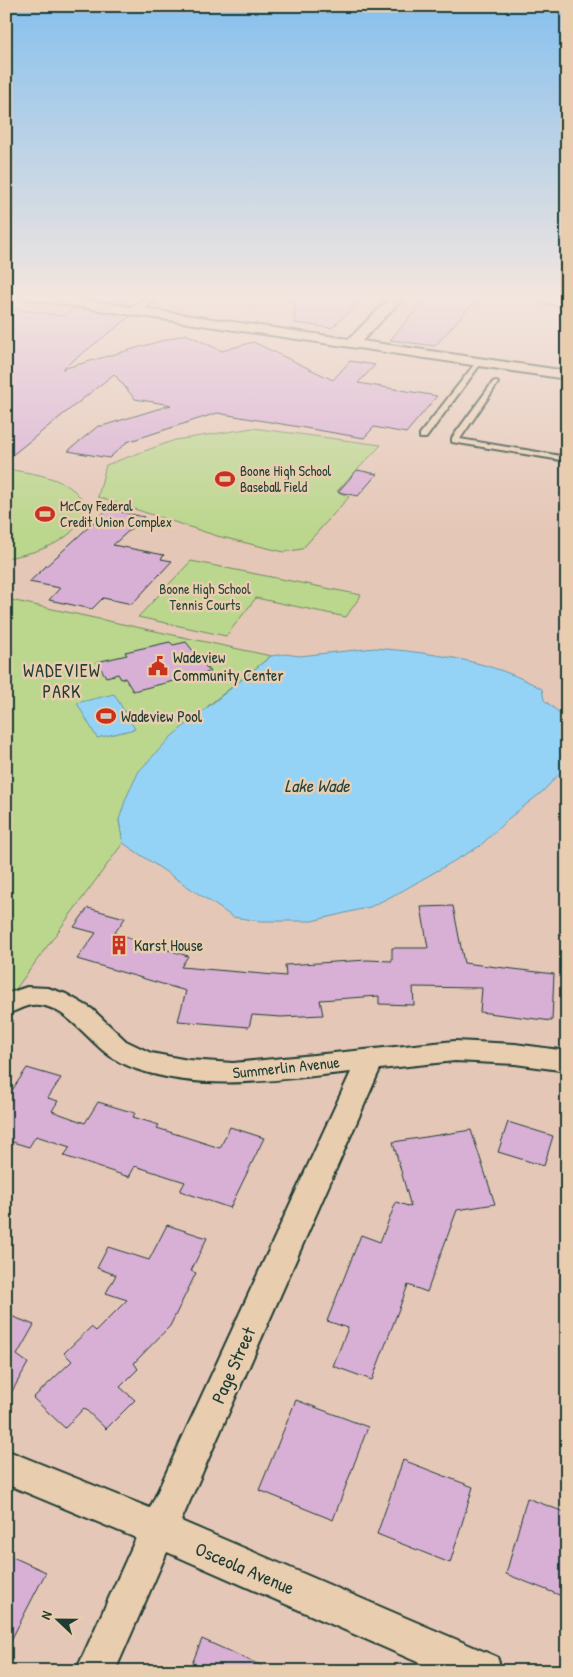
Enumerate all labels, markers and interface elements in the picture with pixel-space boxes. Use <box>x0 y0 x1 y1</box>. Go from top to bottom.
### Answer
place label: Boone High School Baseball Field <box>240 461 332 496</box>
sports icon: Boone High School Baseball Field <box>214 468 236 490</box>
place label: McCoy Federal Credit Union Complex <box>60 496 172 532</box>
sports icon: McCoy Federal Credit Union Complex <box>34 503 56 525</box>
park label: Boone High School Tennis Courts <box>159 579 251 614</box>
place label: Wadeview Community Center <box>173 646 284 686</box>
public building icon: Wadeview Community Center <box>147 655 169 677</box>
district label: WADEVIEW PARK <box>23 658 101 704</box>
sports icon: Wadeview Pool <box>95 705 117 727</box>
place label: Wadeview Pool <box>121 705 203 727</box>
water label: Lake Wade <box>285 773 350 798</box>
building icon: Karst House <box>108 934 130 956</box>
place label: Karst House <box>134 934 204 956</box>
street label: Summerlin Avenue <box>231 1050 341 1084</box>
street label: Page Street <box>205 1322 262 1407</box>
street label: Osceola Avenue <box>191 1535 299 1601</box>
north arrow <box>32 1594 82 1644</box>
text: N <box>35 1607 56 1622</box>

